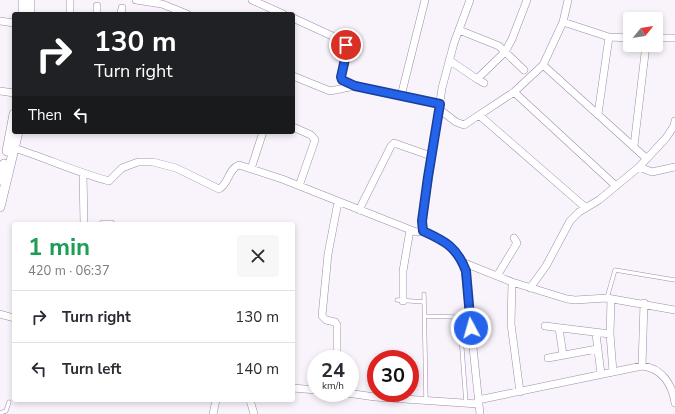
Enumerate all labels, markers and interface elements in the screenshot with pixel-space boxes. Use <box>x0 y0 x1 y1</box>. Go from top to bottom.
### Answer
north arrow <box>623 12 663 52</box>
map controls <box>623 12 663 52</box>
text: 130 m <box>94 23 177 61</box>
icon: right <box>28 28 80 80</box>
pin <box>329 28 363 62</box>
icon: arrive <box>335 34 357 56</box>
text: Turn right <box>94 59 173 83</box>
icon: left <box>70 104 92 126</box>
text: Then <box>28 105 62 125</box>
text: 1 min <box>28 231 90 263</box>
button: close <box>237 235 279 277</box>
text: 420 m · 06:37 <box>28 262 110 280</box>
icon: right <box>28 306 50 328</box>
text: Turn right <box>62 307 131 327</box>
text: 130 m <box>235 307 279 327</box>
position arrow <box>450 307 492 349</box>
speed limit sign: 30 <box>367 350 419 402</box>
text: 24 <box>321 357 345 384</box>
icon: left <box>28 358 50 380</box>
text: Turn left <box>62 359 121 379</box>
text: 140 m <box>235 359 279 379</box>
text: km/h <box>322 379 344 393</box>

